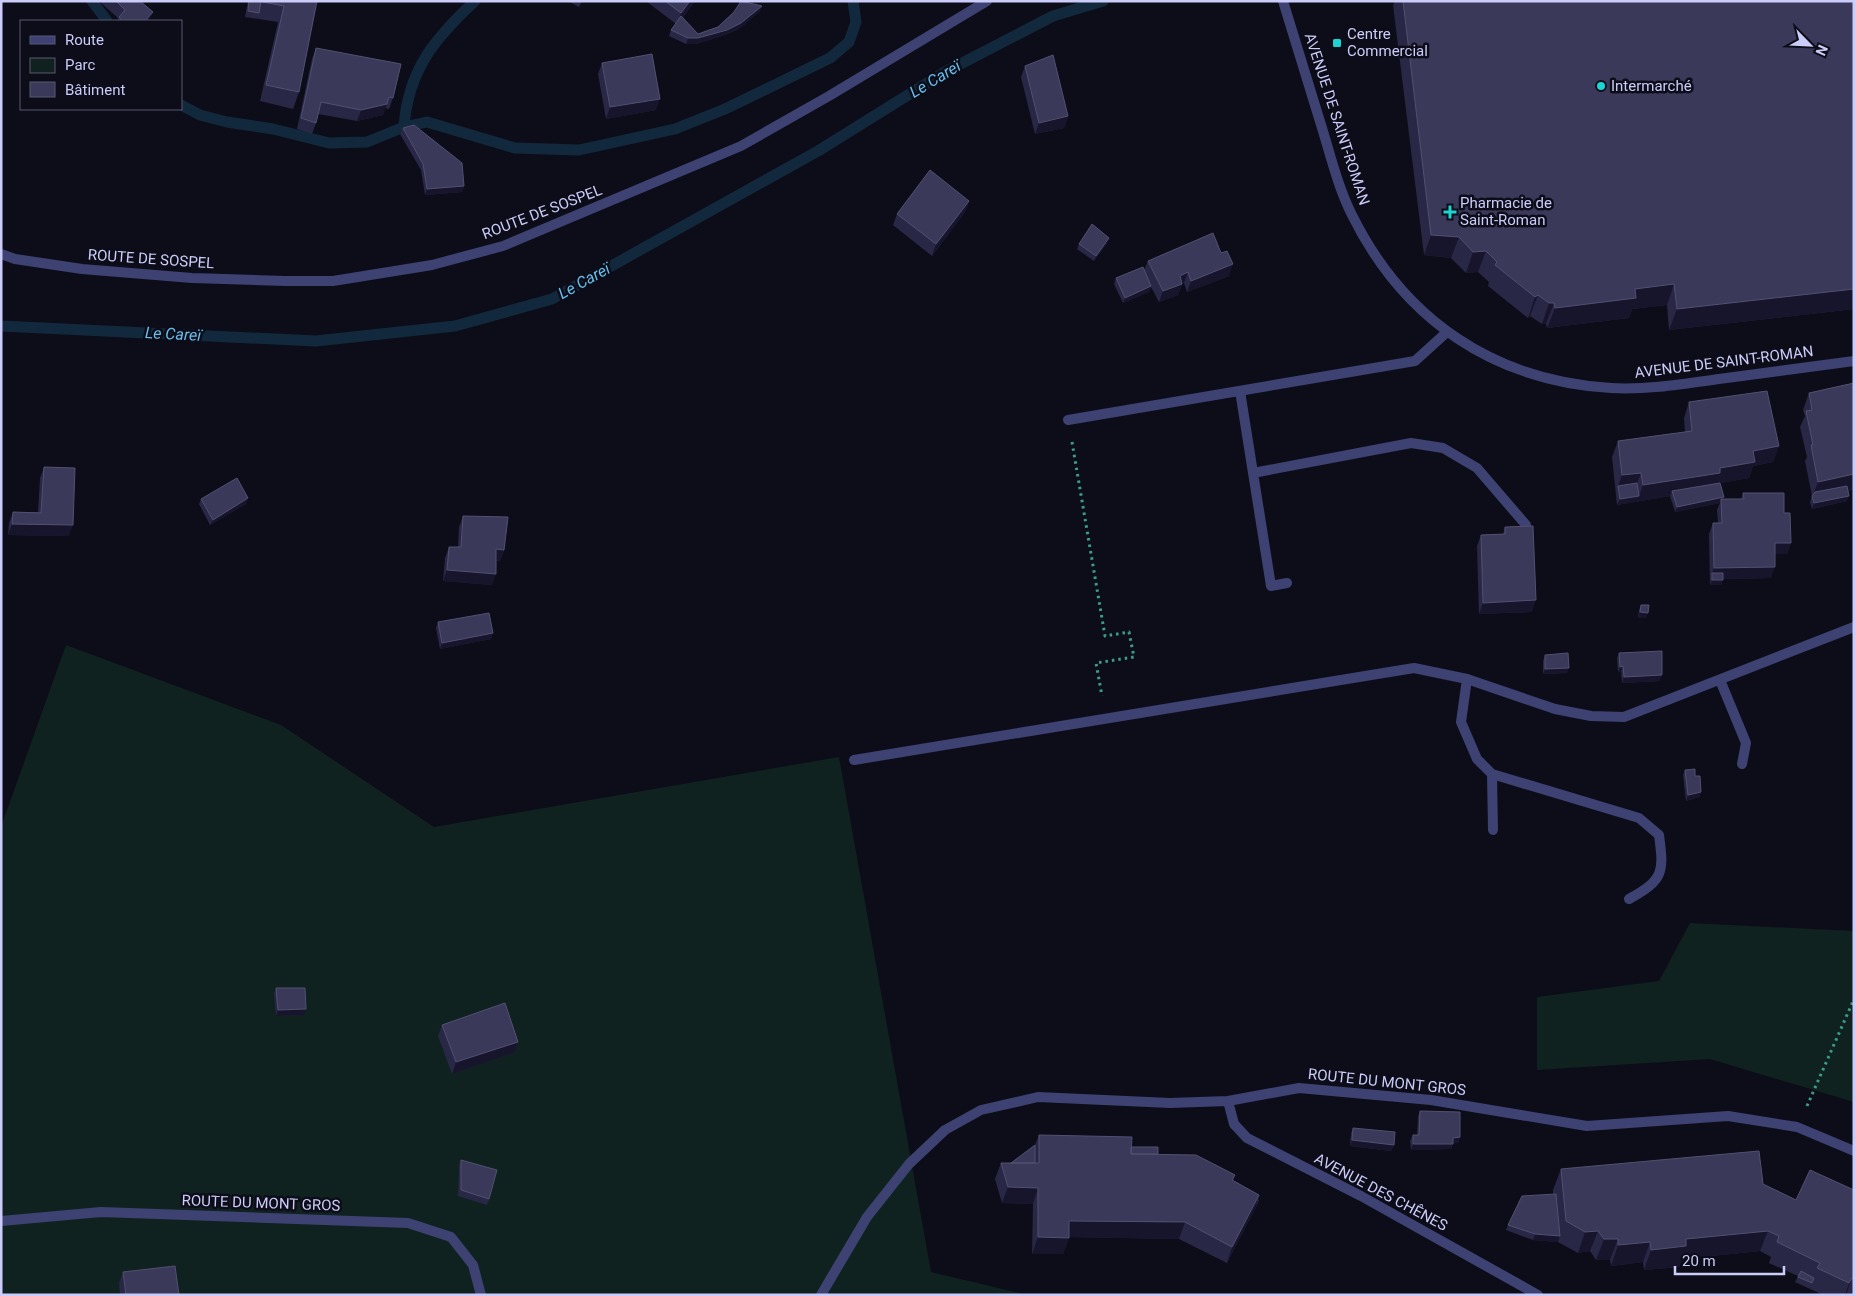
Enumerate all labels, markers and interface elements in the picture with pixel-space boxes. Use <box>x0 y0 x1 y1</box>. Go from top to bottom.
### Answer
legend <box>20 20 182 110</box>
north arrow <box>1785 20 1835 70</box>
place label: Centre Commercial <box>1347 25 1428 60</box>
text: Route <box>65 31 104 49</box>
street label: AVENUE DE SAINT-ROMAN <box>1301 31 1373 207</box>
marker: Centre Commercial <box>1331 37 1343 49</box>
text: N <box>1813 43 1831 58</box>
water label: Le Careï <box>906 55 966 102</box>
text: Parc <box>65 56 95 74</box>
place label: Intermarché <box>1611 77 1692 95</box>
marker: Intermarché <box>1595 80 1607 92</box>
text: Bâtiment <box>65 81 125 99</box>
street label: ROUTE DE SOSPEL <box>480 181 604 243</box>
place label: Pharmacie de Saint-Roman <box>1460 194 1552 229</box>
marker: Pharmacie de Saint-Roman <box>1444 206 1456 218</box>
street label: ROUTE DE SOSPEL <box>87 246 215 272</box>
water label: Le Careï <box>555 258 615 303</box>
water label: Le Careï <box>144 323 204 345</box>
street label: AVENUE DE SAINT-ROMAN <box>1634 342 1814 382</box>
street label: ROUTE DU MONT GROS <box>1307 1065 1467 1099</box>
street label: AVENUE DES CHÊNES <box>1311 1149 1451 1235</box>
street label: ROUTE DU MONT GROS <box>181 1191 341 1215</box>
scale bar <box>1675 1244 1784 1276</box>
text: 20 m <box>1682 1252 1716 1270</box>

